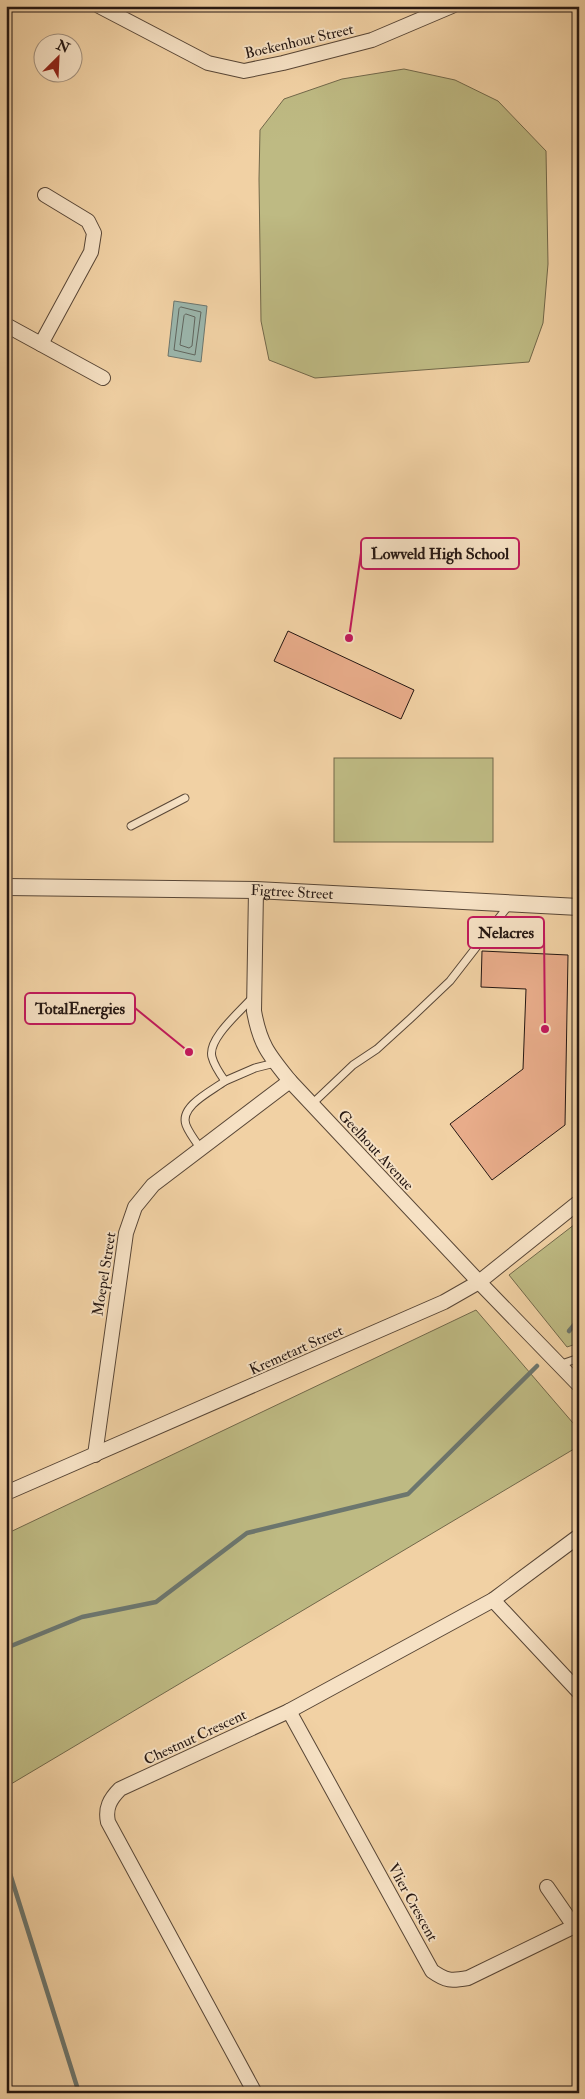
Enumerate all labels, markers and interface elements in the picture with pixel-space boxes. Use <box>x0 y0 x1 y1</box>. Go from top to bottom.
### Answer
street label: Boekenhout Street <box>243 20 356 63</box>
north arrow <box>32 32 82 82</box>
text: N <box>53 36 73 57</box>
callout: Lowveld High School <box>361 538 519 569</box>
text: Lowveld High School <box>371 544 510 565</box>
street label: Figtree Street <box>250 881 334 904</box>
callout: Nelacres <box>468 917 544 948</box>
text: Nelacres <box>477 923 534 943</box>
callout: TotalEnergies <box>25 993 135 1024</box>
text: TotalEnergies <box>34 999 126 1020</box>
street label: Geelhout Avenue <box>333 1106 418 1195</box>
street label: Moepel Street <box>88 1231 122 1318</box>
street label: Kremetart Street <box>246 1321 346 1380</box>
street label: Chestnut Crescent <box>141 1705 250 1770</box>
street label: Vlier Crescent <box>383 1860 442 1945</box>

